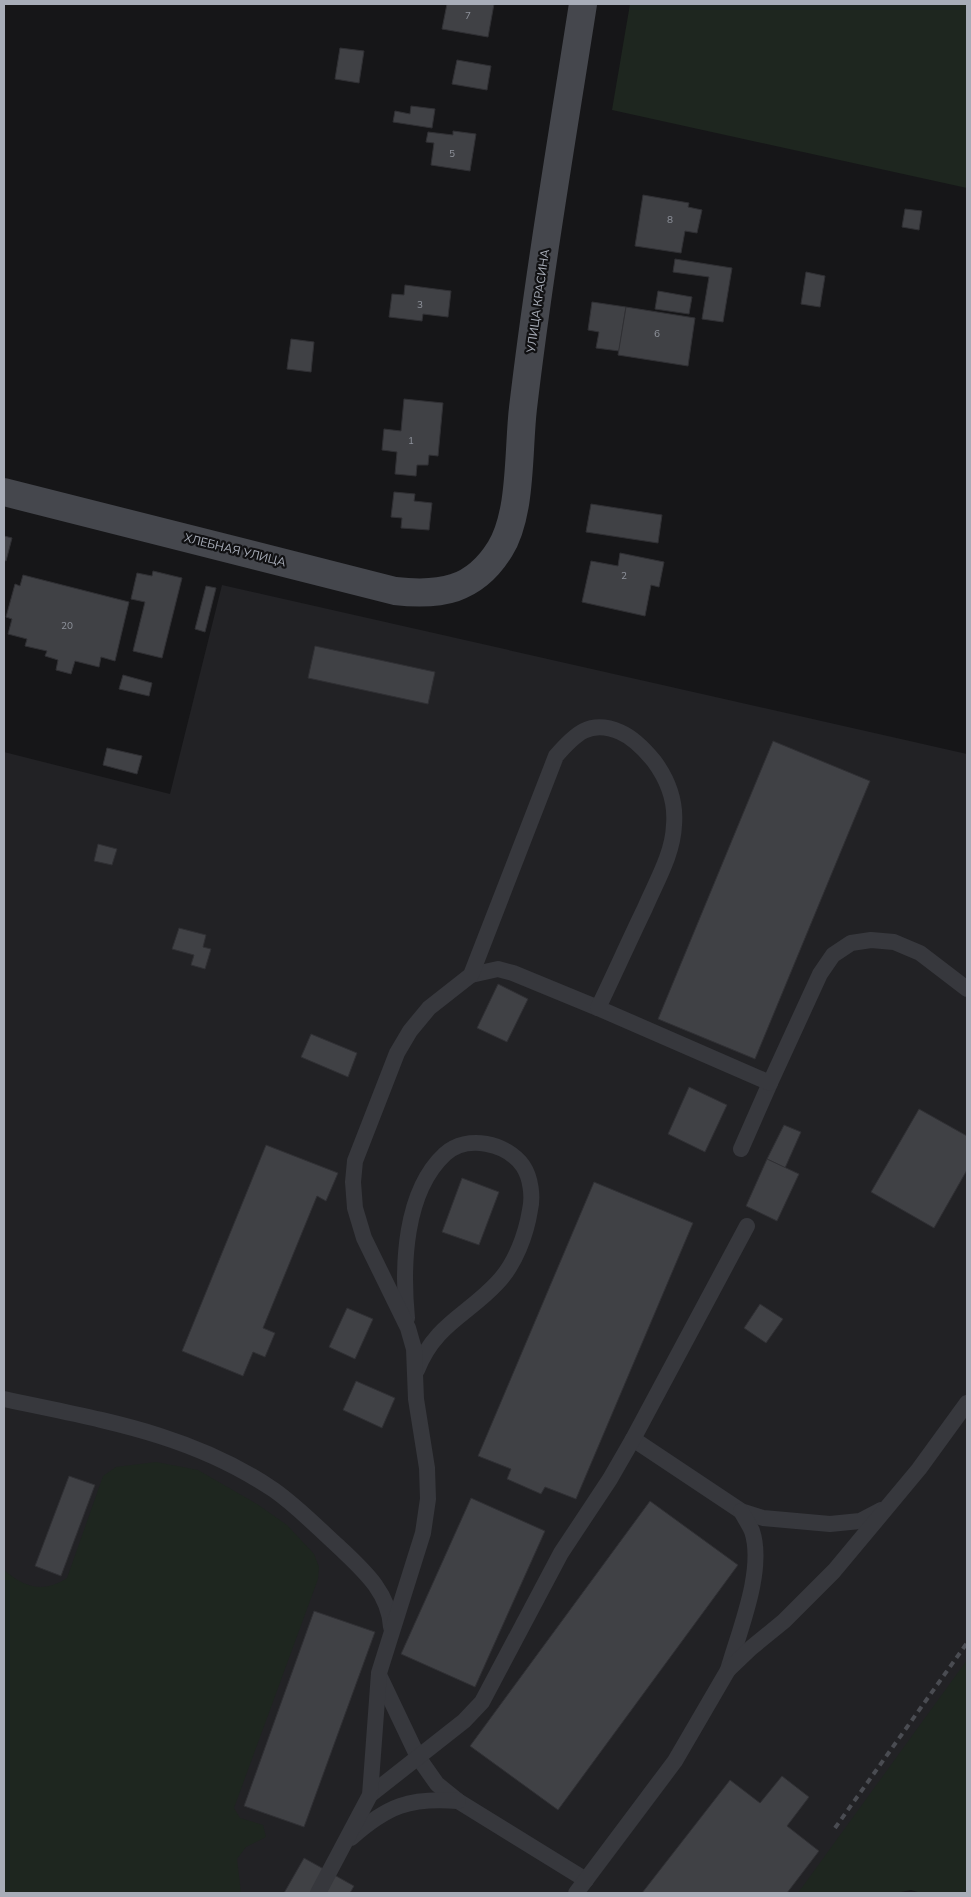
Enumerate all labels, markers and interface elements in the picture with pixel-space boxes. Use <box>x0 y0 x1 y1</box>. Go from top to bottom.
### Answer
house number: 7 <box>465 9 471 23</box>
house number: 5 <box>449 147 455 161</box>
house number: 8 <box>667 213 673 227</box>
street label: УЛИЦА КРАСИНА <box>523 248 553 355</box>
house number: 3 <box>417 298 423 312</box>
house number: 6 <box>654 327 660 341</box>
house number: 1 <box>408 434 414 448</box>
street label: ХЛЕБНАЯ УЛИЦА <box>182 530 288 570</box>
house number: 2 <box>621 569 627 583</box>
house number: 20 <box>61 619 73 633</box>

